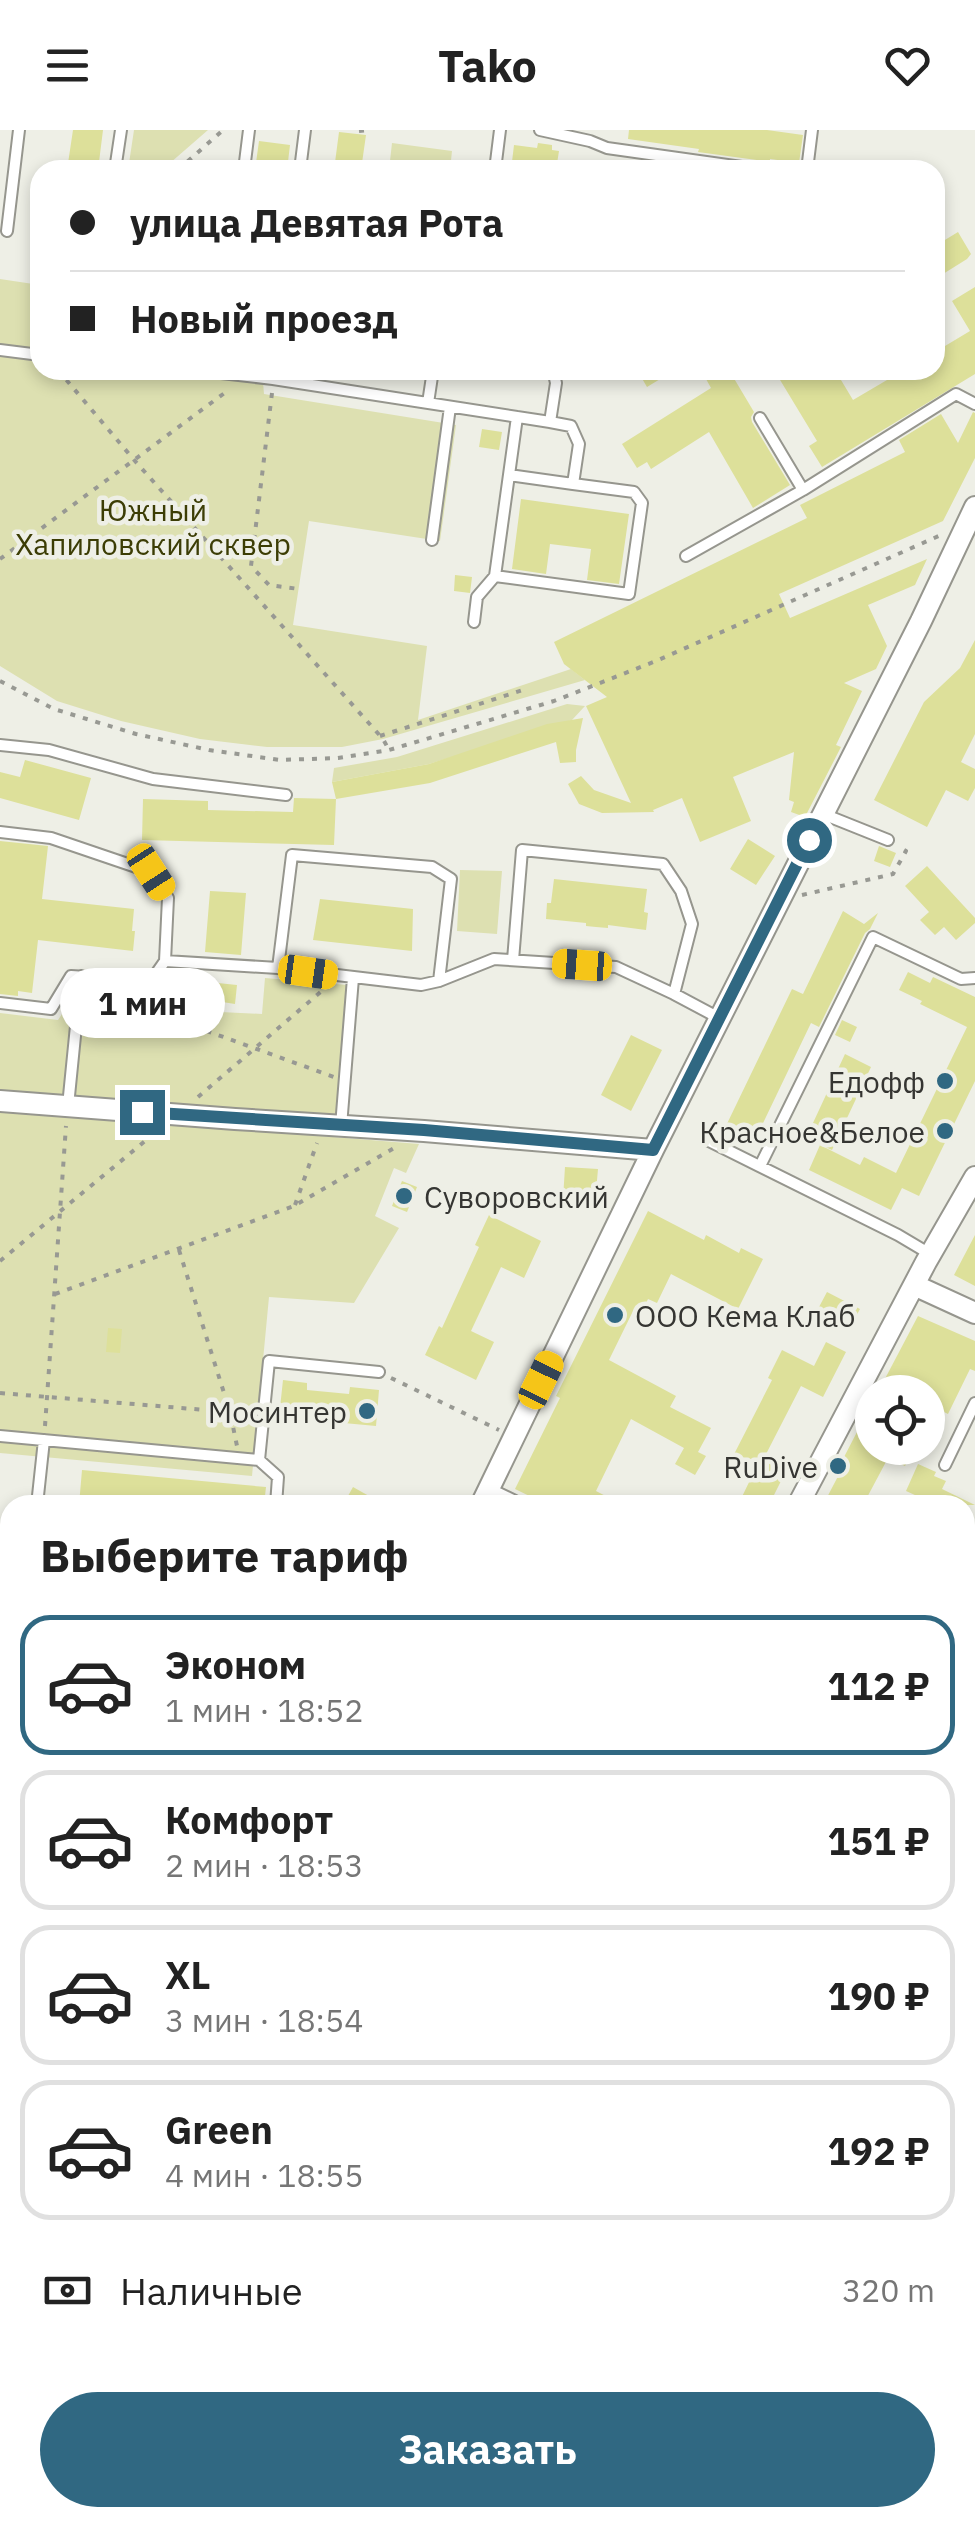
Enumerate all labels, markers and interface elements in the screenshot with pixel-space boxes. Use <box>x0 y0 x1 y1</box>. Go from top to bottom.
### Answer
text: Tako <box>438 36 537 94</box>
icon: menu <box>40 38 95 93</box>
icon: heart <box>880 38 935 93</box>
text: улица Девятая Рота <box>130 198 504 247</box>
text: Новый проезд <box>130 294 398 343</box>
park label: Южный Хапиловский сквер <box>15 490 291 563</box>
route start <box>787 818 832 863</box>
car <box>122 839 180 905</box>
car <box>551 948 613 982</box>
car <box>276 953 340 991</box>
callout: 1 мин <box>59 967 224 1037</box>
text: 1 мин <box>98 982 187 1024</box>
place label: Едофф <box>828 1062 925 1101</box>
marker: Едофф <box>934 1070 956 1092</box>
route end <box>120 1090 165 1135</box>
place label: Красное&Белое <box>699 1112 925 1151</box>
marker: Красное&Белое <box>934 1120 956 1142</box>
place label: Суворовский <box>424 1177 609 1216</box>
marker: Суворовский <box>393 1185 415 1207</box>
place label: ООО Кема Клаб <box>635 1296 855 1335</box>
marker: ООО Кема Клаб <box>604 1304 626 1326</box>
car <box>514 1346 568 1414</box>
map controls <box>855 1375 945 1465</box>
button: locate <box>855 1375 945 1465</box>
place label: Мосинтер <box>208 1392 347 1431</box>
marker: Мосинтер <box>356 1400 378 1422</box>
place label: RuDive <box>723 1447 818 1486</box>
marker: RuDive <box>827 1455 849 1477</box>
text: Выберите тариф <box>40 1526 409 1584</box>
icon: car <box>45 1640 135 1730</box>
text: Эконом <box>165 1640 306 1689</box>
text: 112 ₽ <box>828 1661 930 1710</box>
text: 1 мин · 18:52 <box>165 1689 363 1731</box>
icon: car <box>45 1795 135 1885</box>
text: Комфорт <box>165 1795 333 1844</box>
text: 151 ₽ <box>828 1816 930 1865</box>
text: 2 мин · 18:53 <box>165 1844 363 1886</box>
icon: car <box>45 1950 135 2040</box>
text: XL <box>165 1950 211 1999</box>
text: 190 ₽ <box>828 1971 930 2020</box>
text: 3 мин · 18:54 <box>165 1999 363 2041</box>
icon: car <box>45 2105 135 2195</box>
text: Green <box>165 2105 273 2154</box>
text: 192 ₽ <box>828 2126 930 2175</box>
text: 4 мин · 18:55 <box>165 2154 363 2196</box>
icon: cash <box>40 2263 95 2318</box>
text: Наличные <box>120 2266 303 2315</box>
text: 320 m <box>842 2269 935 2311</box>
button: Заказать <box>40 2392 935 2507</box>

